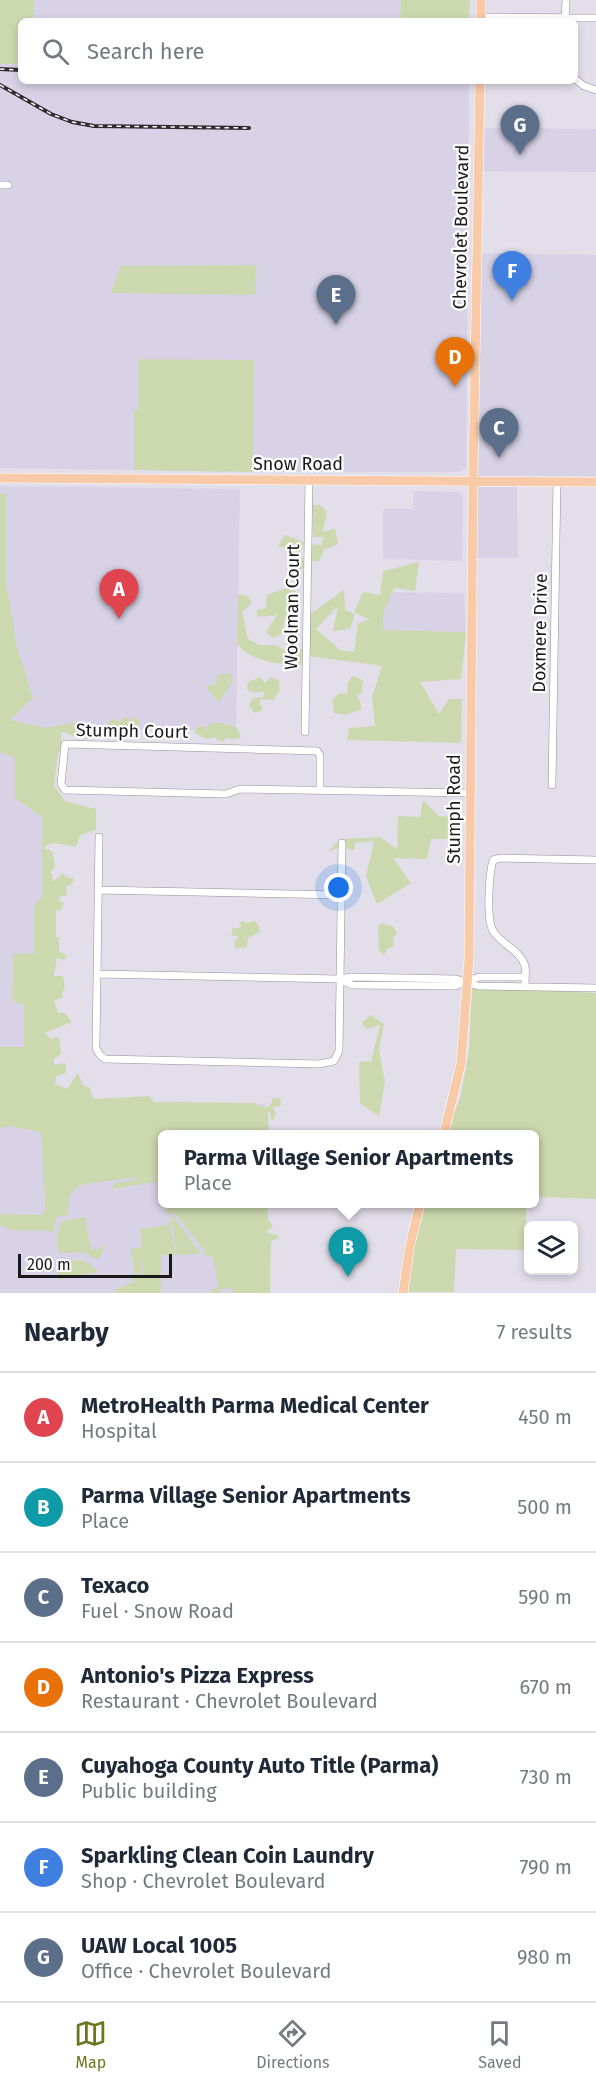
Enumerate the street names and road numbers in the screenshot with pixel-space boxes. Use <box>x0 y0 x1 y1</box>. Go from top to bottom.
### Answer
street label: Chevrolet Boulevard <box>449 145 473 309</box>
street label: Snow Road <box>253 453 343 475</box>
street label: Woolman Court <box>280 543 304 670</box>
street label: Doxmere Drive <box>528 573 552 693</box>
street label: Stumph Court <box>76 719 189 743</box>
street label: Stumph Road <box>443 754 465 864</box>

